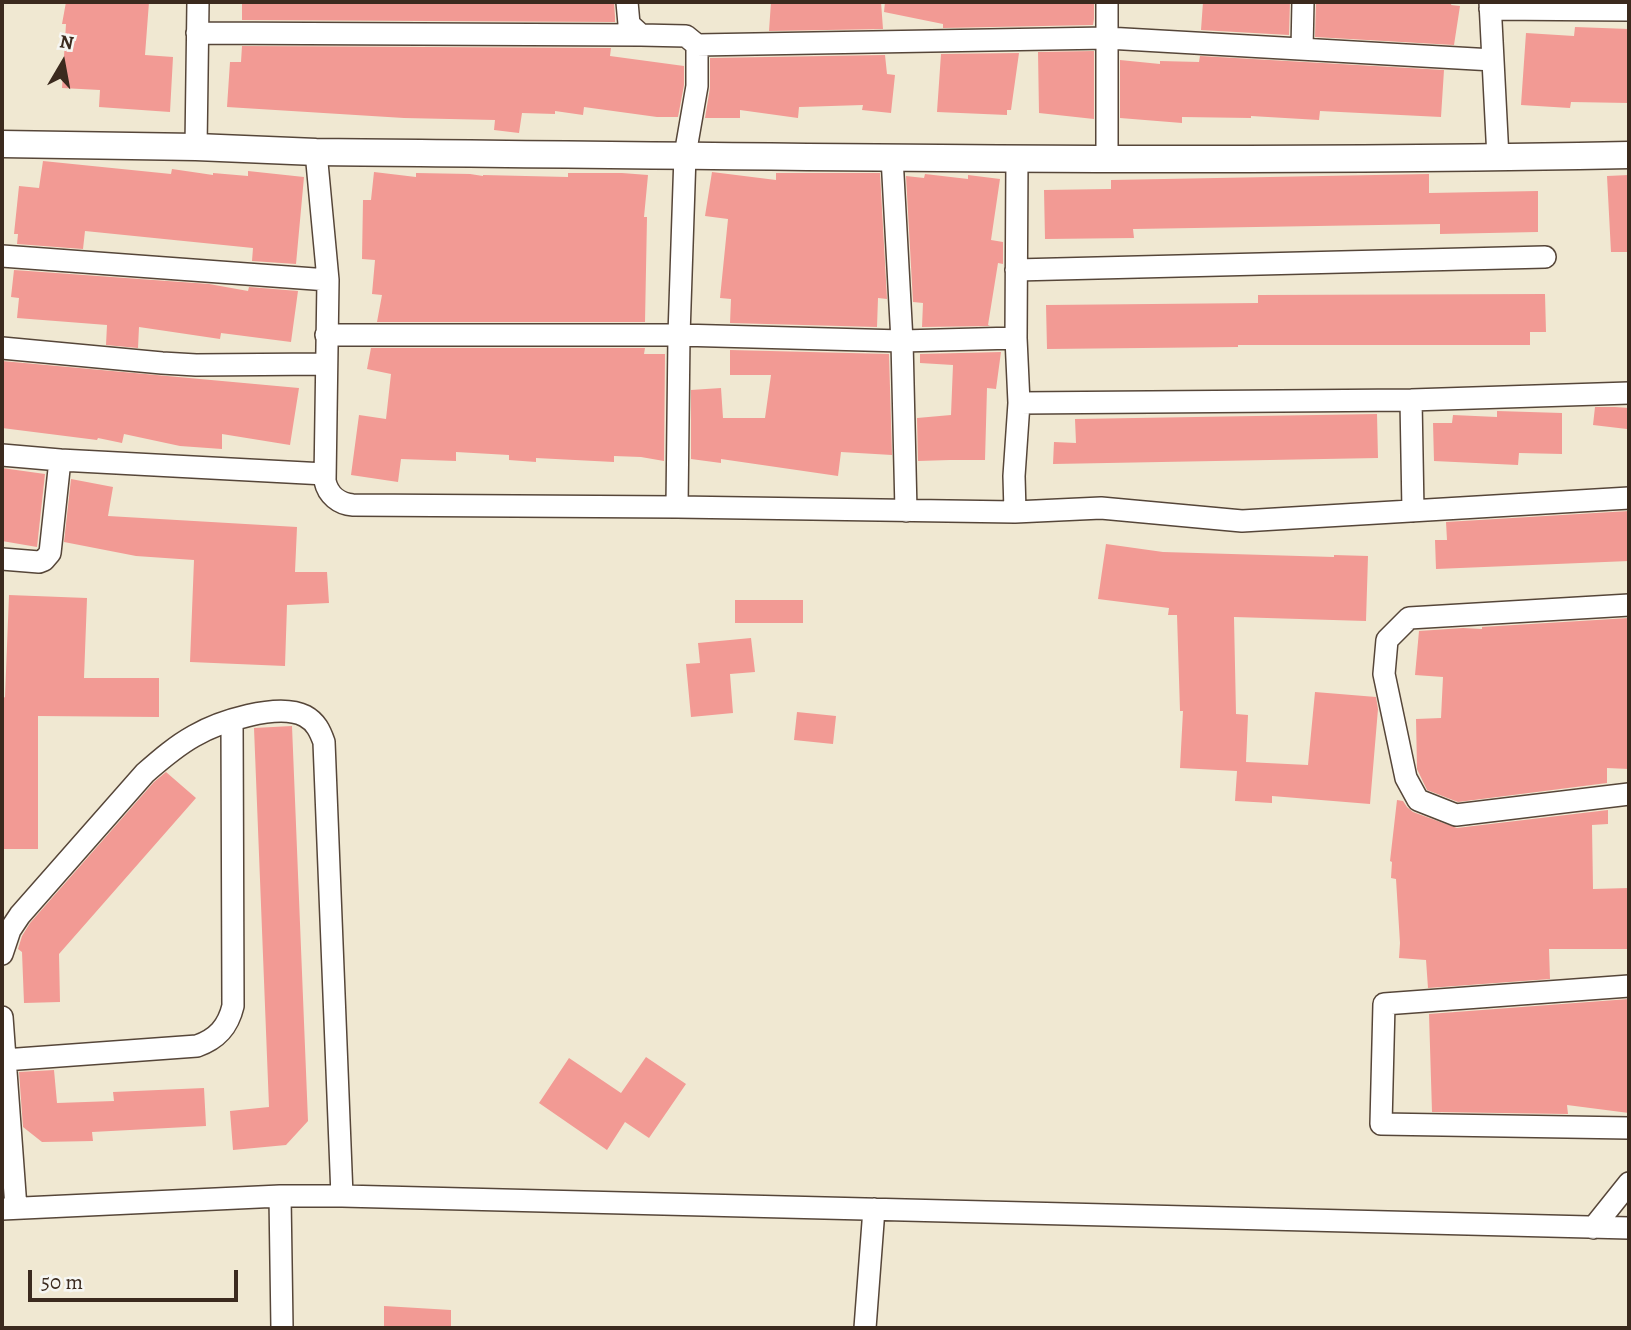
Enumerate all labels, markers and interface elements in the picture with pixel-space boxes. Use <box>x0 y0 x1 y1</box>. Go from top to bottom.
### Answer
north arrow <box>28 28 98 98</box>
text: N <box>58 28 76 56</box>
scale bar <box>32 1256 242 1300</box>
text: 50 m <box>41 1268 83 1296</box>

